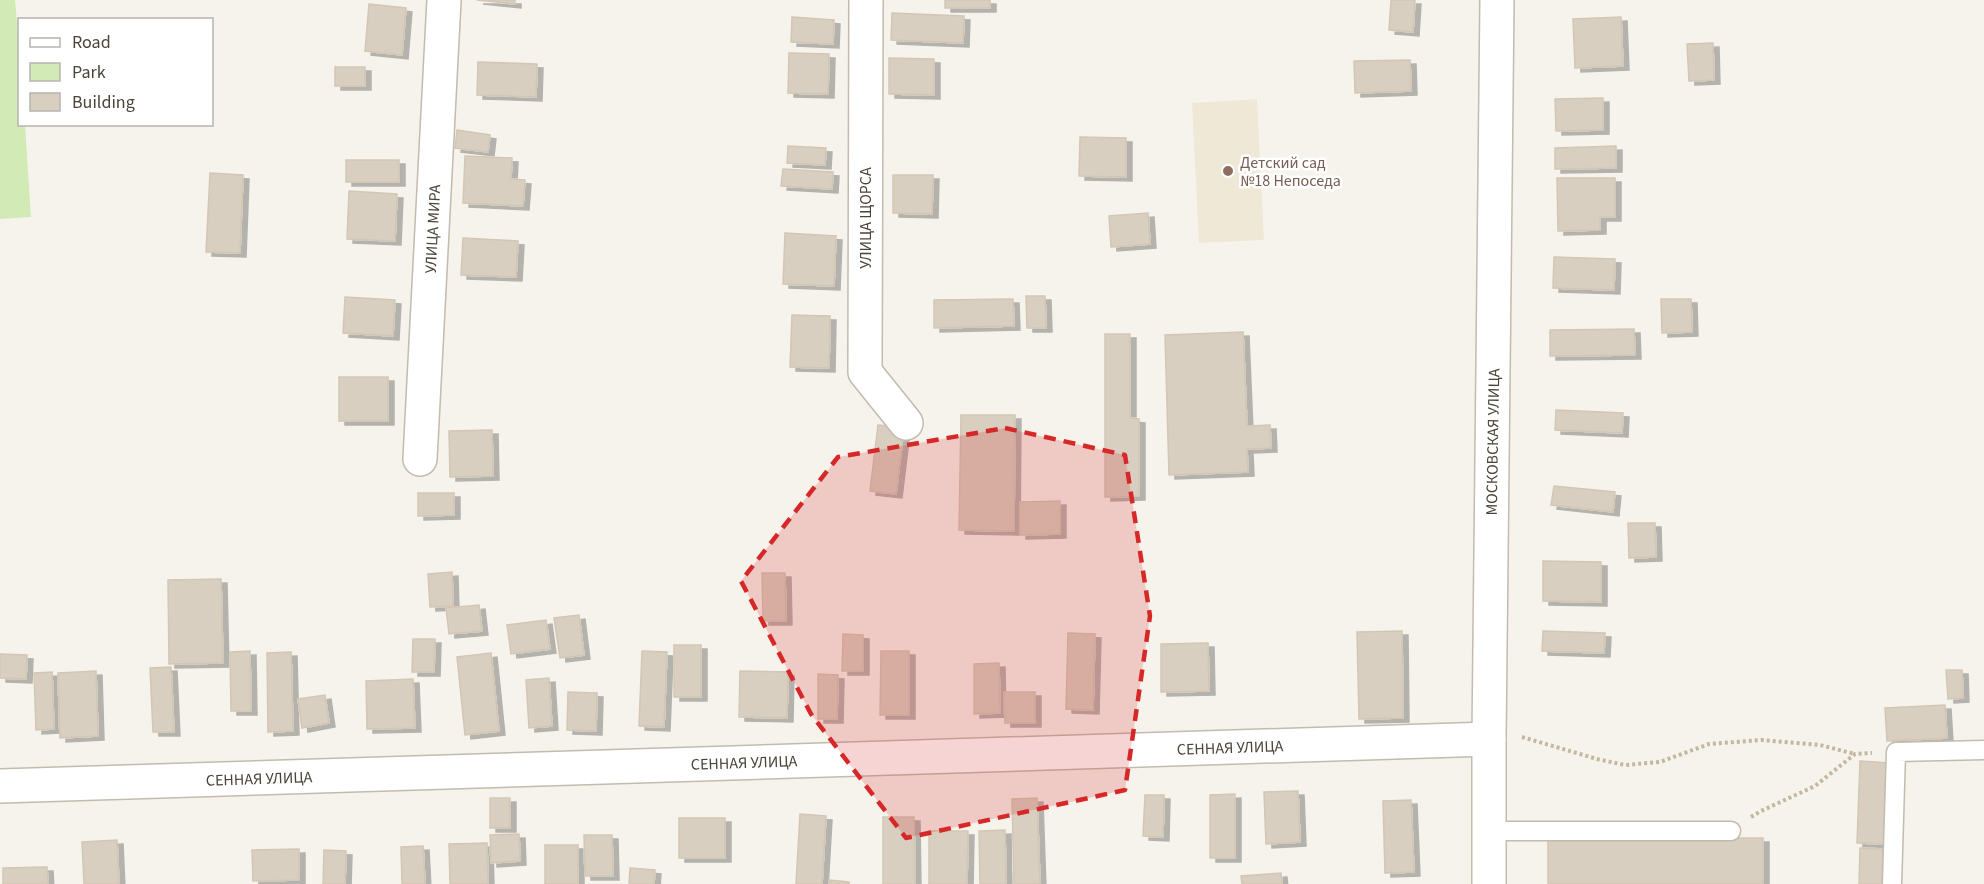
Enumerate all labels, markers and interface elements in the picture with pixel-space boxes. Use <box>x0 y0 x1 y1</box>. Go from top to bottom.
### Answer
legend <box>18 18 213 126</box>
text: Road <box>72 30 111 55</box>
text: Park <box>72 60 106 85</box>
text: Building <box>72 90 135 115</box>
place label: Детский сад №18 Непоседа <box>1240 152 1341 192</box>
marker: Детский сад №18 Непоседа <box>1221 164 1235 178</box>
street label: УЛИЦА ЩОРСА <box>855 167 877 269</box>
street label: УЛИЦА МИРА <box>420 184 446 274</box>
street label: МОСКОВСКАЯ УЛИЦА <box>1481 368 1505 516</box>
street label: СЕННАЯ УЛИЦА <box>1176 735 1284 761</box>
street label: СЕННАЯ УЛИЦА <box>690 750 798 776</box>
street label: СЕННАЯ УЛИЦА <box>205 766 313 792</box>

